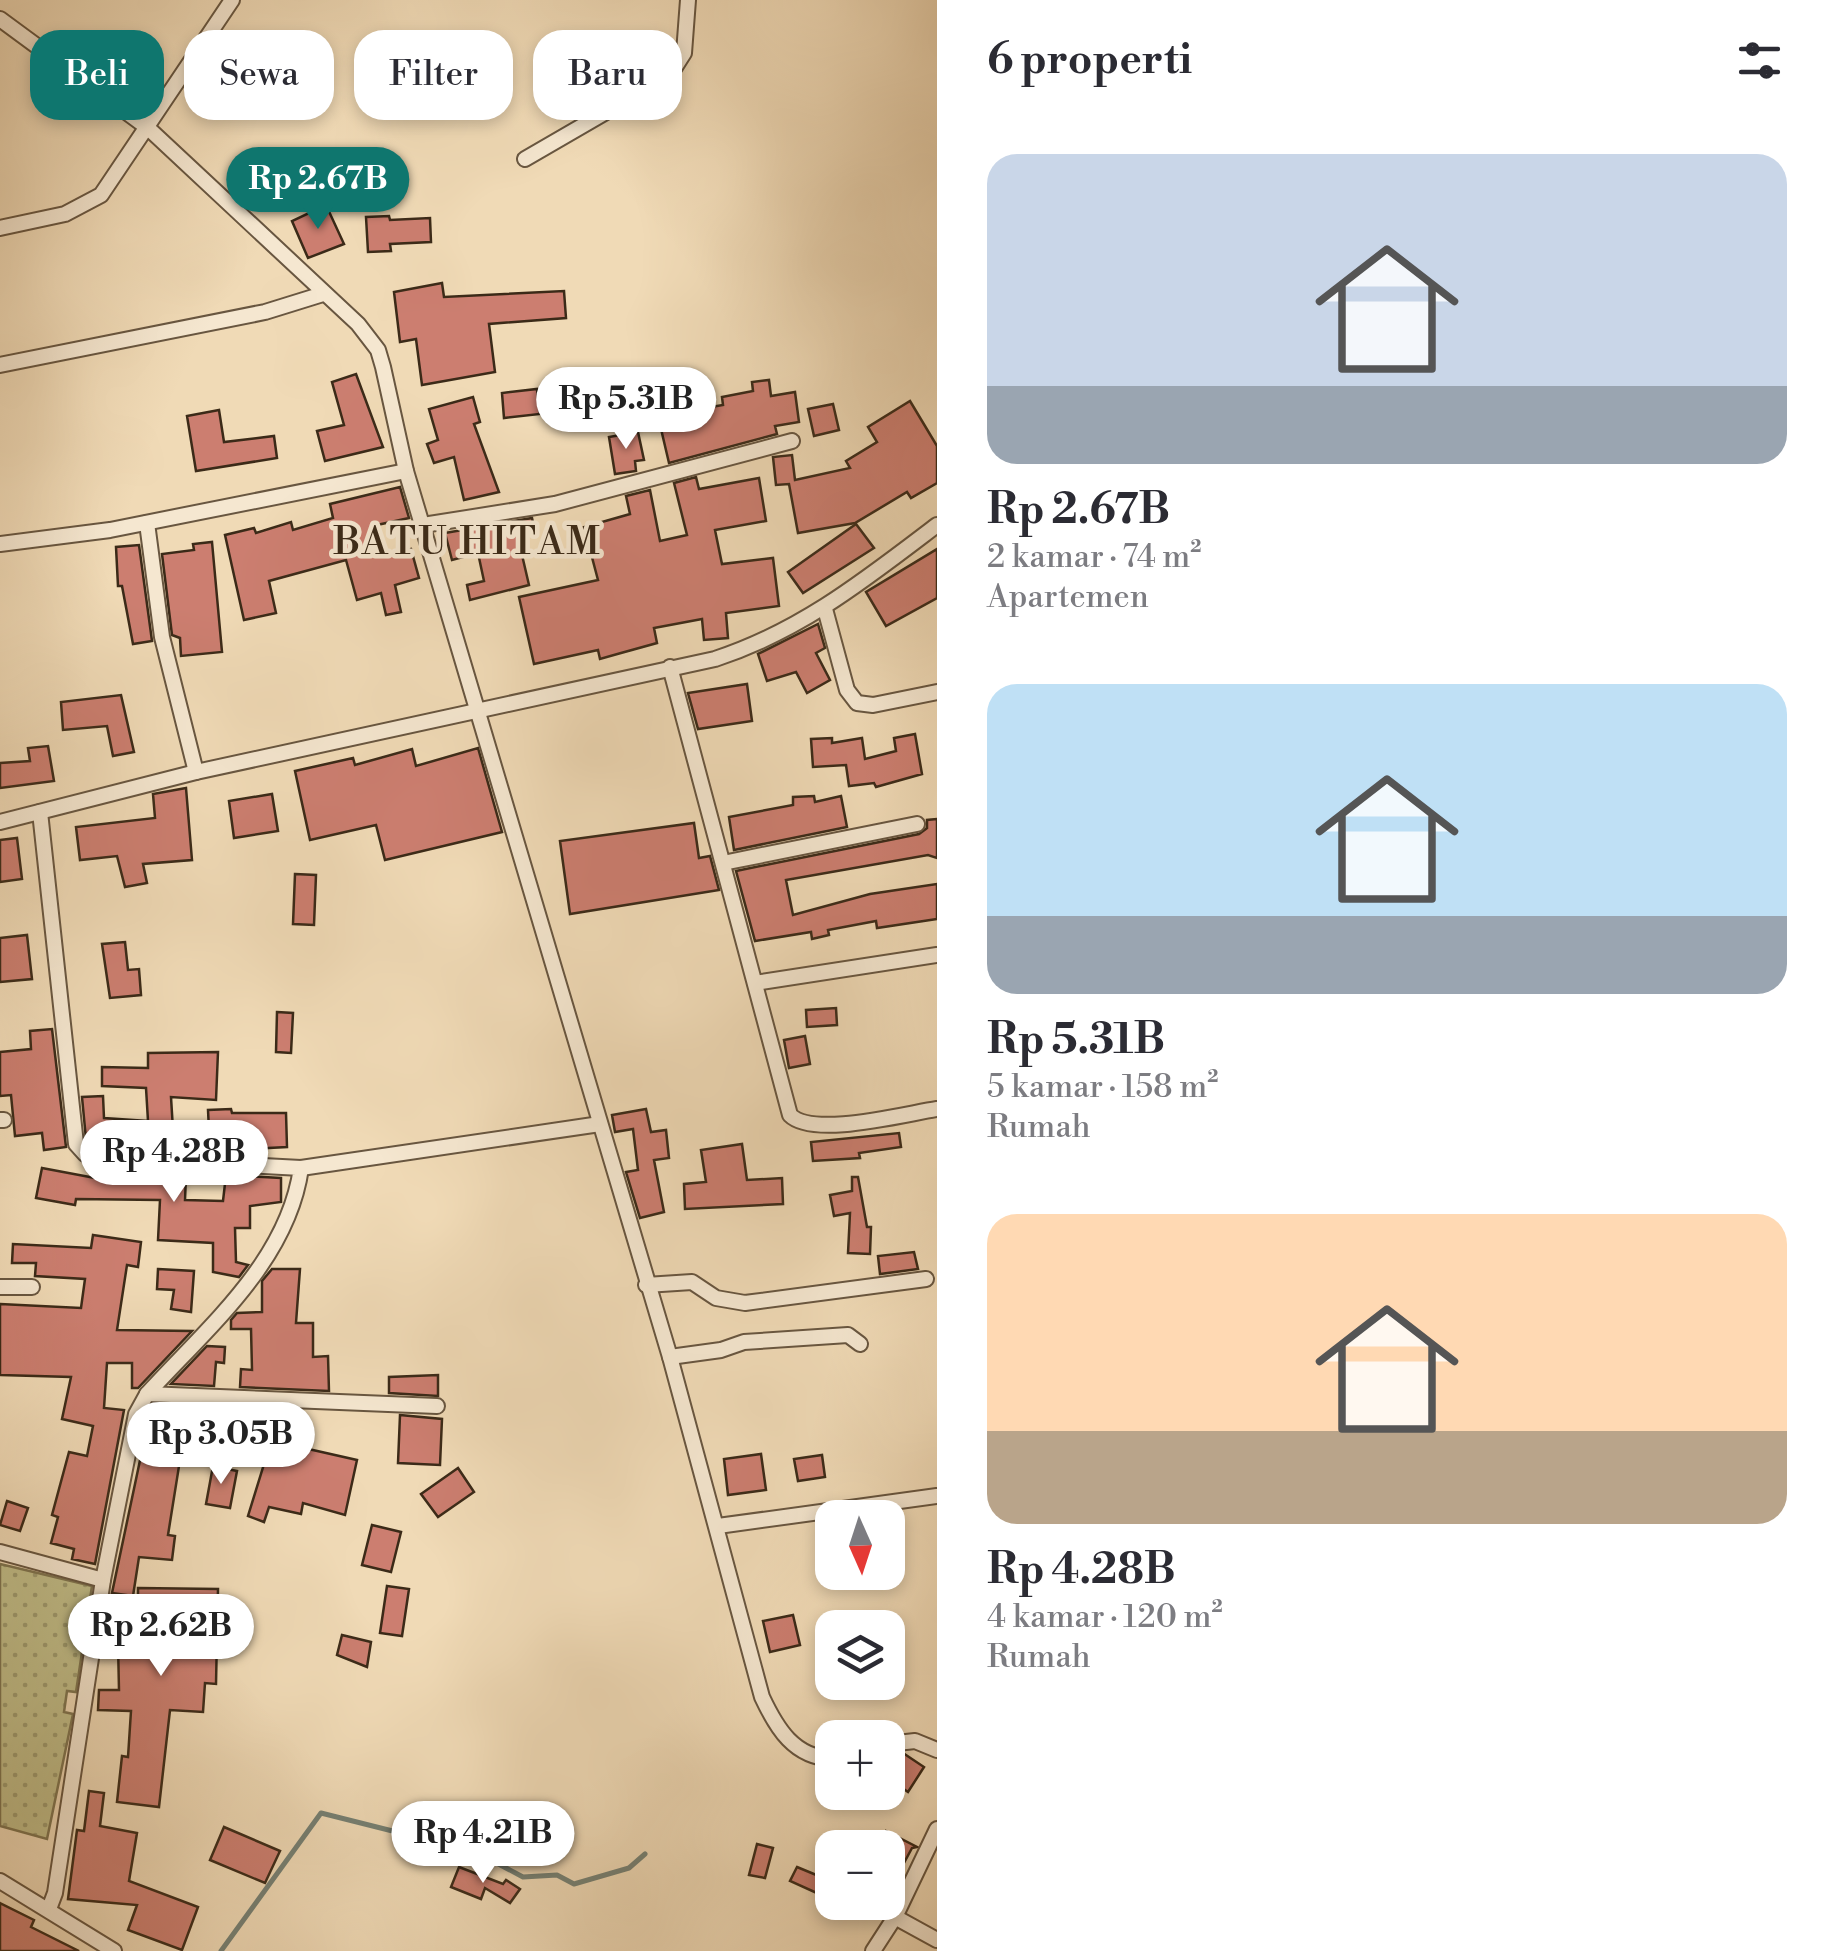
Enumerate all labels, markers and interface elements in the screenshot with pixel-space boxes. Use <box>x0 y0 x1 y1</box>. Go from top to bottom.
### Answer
chip: Beli <box>30 30 164 120</box>
chip: Sewa <box>184 30 334 120</box>
chip: Filter <box>354 30 513 120</box>
chip: Baru <box>533 30 682 120</box>
icon: filters <box>1732 33 1787 88</box>
text: 6 properti <box>987 34 1192 87</box>
pin: Rp 2.67B <box>215 147 421 232</box>
text: Rp 2.67B <box>248 159 388 199</box>
icon: home <box>1297 219 1477 399</box>
pin: Rp 5.31B <box>523 367 729 452</box>
text: Rp 5.31B <box>558 379 694 419</box>
text: Rp 2.67B <box>987 484 1170 537</box>
district label: BATU HITAM <box>333 519 602 566</box>
text: 2 kamar · 74 m² <box>987 537 1202 577</box>
text: Apartemen <box>987 577 1149 617</box>
icon: home <box>1297 749 1477 929</box>
text: Rp 5.31B <box>987 1014 1165 1067</box>
text: 5 kamar · 158 m² <box>987 1067 1219 1107</box>
text: Rumah <box>987 1107 1091 1147</box>
pin: Rp 4.28B <box>71 1120 277 1205</box>
text: Rp 4.28B <box>102 1132 246 1172</box>
icon: home <box>1297 1279 1477 1459</box>
pin: Rp 3.05B <box>118 1402 324 1487</box>
text: Rp 3.05B <box>149 1414 293 1454</box>
north arrow <box>815 1500 905 1590</box>
map controls <box>815 1500 905 1920</box>
text: Rp 4.28B <box>987 1544 1176 1597</box>
pin: Rp 2.62B <box>58 1594 264 1679</box>
text: 4 kamar · 120 m² <box>987 1597 1223 1637</box>
text: Rp 2.62B <box>90 1606 232 1646</box>
button: layers <box>815 1610 905 1700</box>
text: Rumah <box>987 1637 1091 1677</box>
button: + <box>815 1720 905 1810</box>
pin: Rp 4.21B <box>380 1801 586 1886</box>
text: Rp 4.21B <box>413 1813 553 1853</box>
button: − <box>815 1830 905 1920</box>

